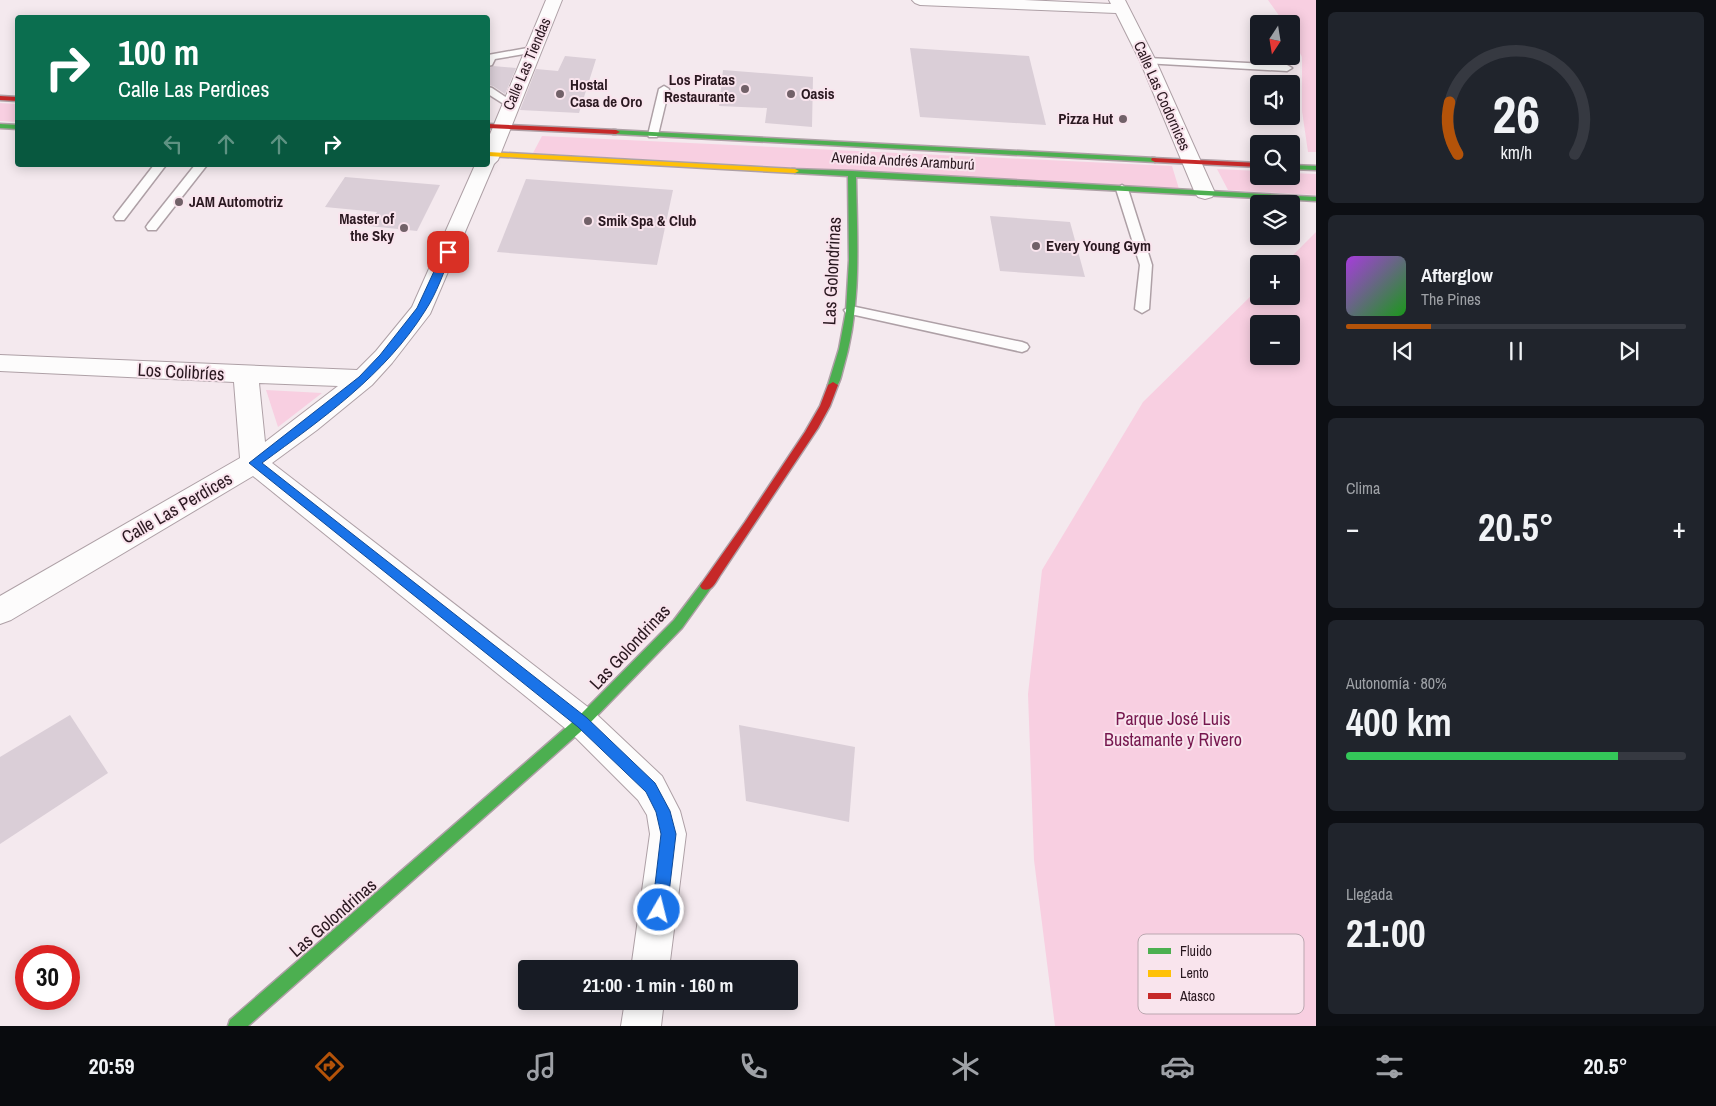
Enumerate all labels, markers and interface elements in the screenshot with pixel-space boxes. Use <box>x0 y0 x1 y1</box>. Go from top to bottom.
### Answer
street label: Calle Las Tiendas <box>498 14 555 113</box>
north arrow <box>1250 15 1300 65</box>
map controls <box>1250 15 1300 365</box>
text: 100 m <box>118 29 199 76</box>
icon: right <box>35 35 100 100</box>
street label: Calle Las Codornices <box>1129 38 1196 154</box>
place label: Los Piratas Restaurante <box>664 69 735 107</box>
text: Calle Las Perdices <box>118 74 269 104</box>
place label: Hostal Casa de Oro <box>570 74 642 112</box>
button: sound <box>1250 75 1300 125</box>
text: 26 <box>1492 79 1540 149</box>
marker: Los Piratas Restaurante <box>739 83 751 95</box>
place label: Oasis <box>801 83 835 104</box>
marker: Hostal Casa de Oro <box>554 88 566 100</box>
marker: Oasis <box>785 88 797 100</box>
place label: Pizza Hut <box>1058 108 1113 129</box>
marker: Pizza Hut <box>1117 113 1129 125</box>
icon: left <box>159 130 187 158</box>
icon: ahead <box>212 130 240 158</box>
icon: ahead <box>265 130 293 158</box>
icon: right <box>318 130 346 158</box>
button: search <box>1250 135 1300 185</box>
text: km/h <box>1500 141 1532 165</box>
street label: Avenida Andrés Aramburú <box>830 146 975 175</box>
place label: JAM Automotriz <box>189 191 283 212</box>
button: layers <box>1250 195 1300 245</box>
marker: JAM Automotriz <box>173 196 185 208</box>
place label: Master of the Sky <box>339 208 395 246</box>
place label: Smik Spa & Club <box>598 210 696 231</box>
marker: Smik Spa & Club <box>582 215 594 227</box>
street label: Las Golondrinas <box>816 216 847 326</box>
marker: Master of the Sky <box>398 222 410 234</box>
pin <box>427 231 469 273</box>
place label: Every Young Gym <box>1046 235 1151 256</box>
icon: arrive <box>434 238 462 266</box>
marker: Every Young Gym <box>1030 240 1042 252</box>
button: + <box>1250 255 1300 305</box>
text: Afterglow <box>1421 262 1493 288</box>
text: The Pines <box>1421 288 1481 310</box>
button: − <box>1250 315 1300 365</box>
icon: previous <box>1389 337 1417 365</box>
icon: pause <box>1502 337 1530 365</box>
icon: next <box>1615 337 1643 365</box>
street label: Los Colibríes <box>137 357 225 386</box>
street label: Calle Las Perdices <box>117 466 237 549</box>
text: Clima <box>1346 477 1380 499</box>
text: 20.5° <box>1478 502 1554 553</box>
text: − <box>1346 509 1359 547</box>
text: + <box>1673 509 1686 547</box>
street label: Las Golondrinas <box>584 599 676 695</box>
text: Autonomía · 80% <box>1346 672 1447 694</box>
text: 400 km <box>1346 697 1452 748</box>
park label: Parque José Luis Bustamante y Rivero <box>1104 706 1242 752</box>
street label: Las Golondrinas <box>284 873 382 963</box>
position arrow <box>632 883 684 935</box>
text: Llegada <box>1346 883 1393 905</box>
text: 21:00 <box>1346 908 1426 959</box>
legend <box>1138 934 1304 1014</box>
text: Fluido <box>1180 942 1212 960</box>
speed limit sign: 30 <box>15 945 80 1010</box>
text: Lento <box>1180 964 1209 982</box>
text: 21:00 · 1 min · 160 m <box>583 972 733 998</box>
text: Atasco <box>1179 987 1215 1005</box>
icon: directions <box>312 1049 347 1084</box>
icon: music <box>524 1049 559 1084</box>
icon: phone <box>736 1049 771 1084</box>
icon: climate <box>948 1049 983 1084</box>
icon: car <box>1160 1049 1195 1084</box>
icon: filters <box>1372 1049 1407 1084</box>
text: 20:59 <box>88 1051 135 1081</box>
text: 20.5° <box>1584 1051 1627 1081</box>

